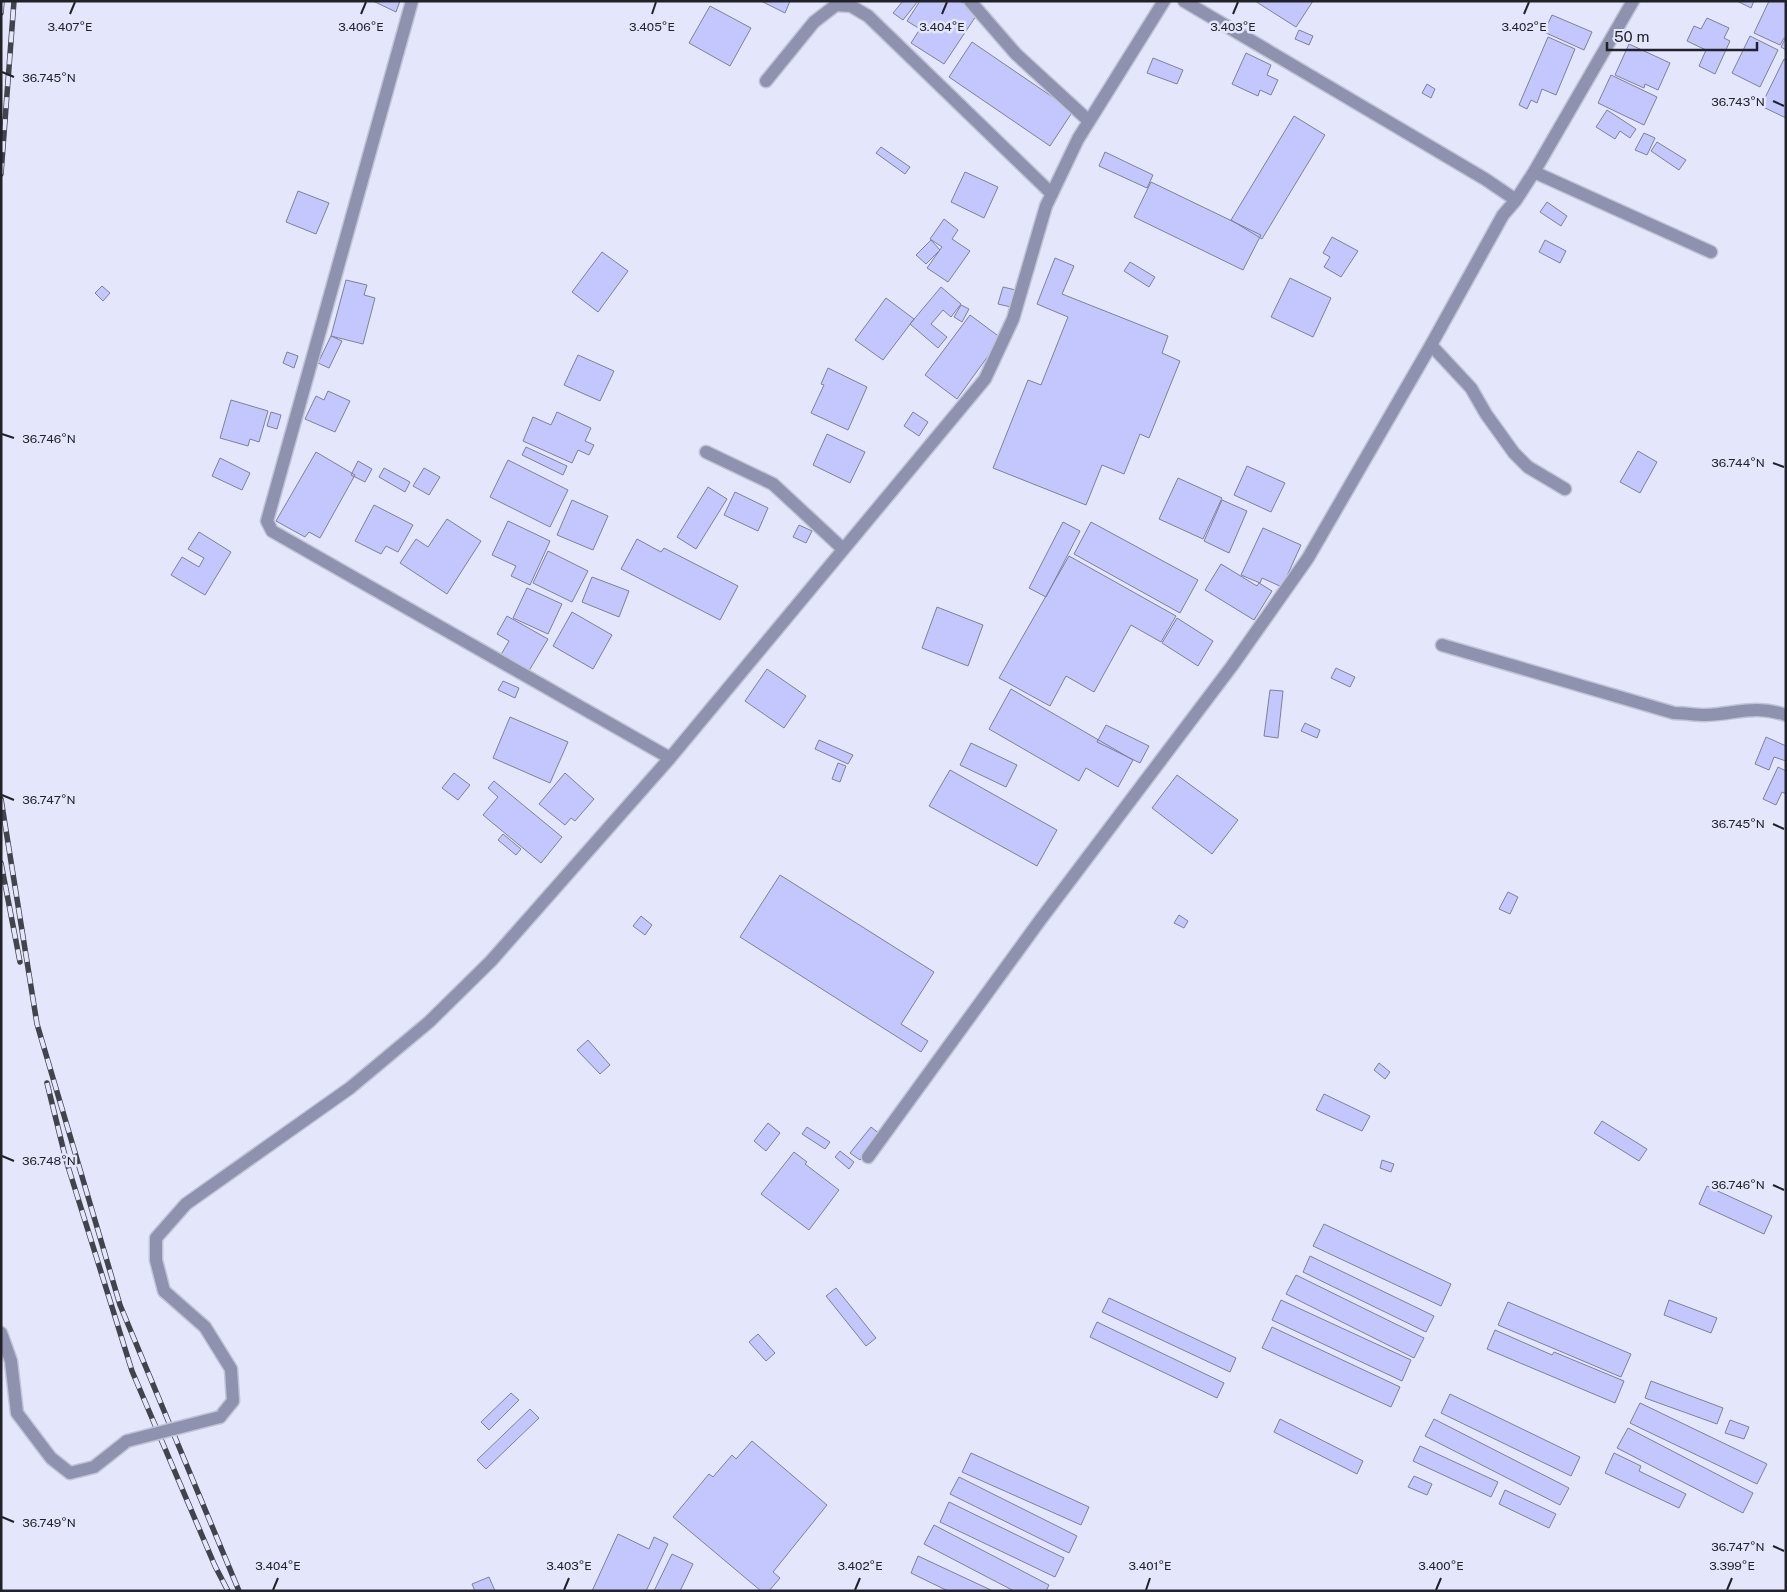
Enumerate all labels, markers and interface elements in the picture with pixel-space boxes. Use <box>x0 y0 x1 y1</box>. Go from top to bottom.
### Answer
text: 3.407°E <box>47 20 93 34</box>
text: 3.406°E <box>338 20 384 34</box>
text: 3.405°E <box>629 20 675 34</box>
text: 3.404°E <box>919 20 965 34</box>
text: 3.403°E <box>1210 20 1256 34</box>
text: 3.402°E <box>1501 20 1547 34</box>
scale bar <box>1607 20 1757 52</box>
text: 50 m <box>1614 28 1649 45</box>
text: 36.745°N <box>22 71 76 85</box>
text: 36.743°N <box>1711 95 1765 109</box>
text: 36.746°N <box>22 432 76 446</box>
text: 36.744°N <box>1711 456 1765 470</box>
text: 36.747°N <box>22 793 76 807</box>
text: 36.745°N <box>1711 817 1765 831</box>
text: 36.748°N <box>22 1154 76 1168</box>
text: 36.746°N <box>1711 1178 1765 1192</box>
text: 36.749°N <box>22 1516 76 1530</box>
text: 36.747°N <box>1711 1540 1765 1554</box>
text: 3.404°E <box>255 1559 301 1573</box>
text: 3.403°E <box>546 1559 592 1573</box>
text: 3.402°E <box>837 1559 883 1573</box>
text: 3.401°E <box>1129 1559 1171 1573</box>
text: 3.400°E <box>1418 1559 1464 1573</box>
text: 3.399°E <box>1709 1559 1755 1573</box>

